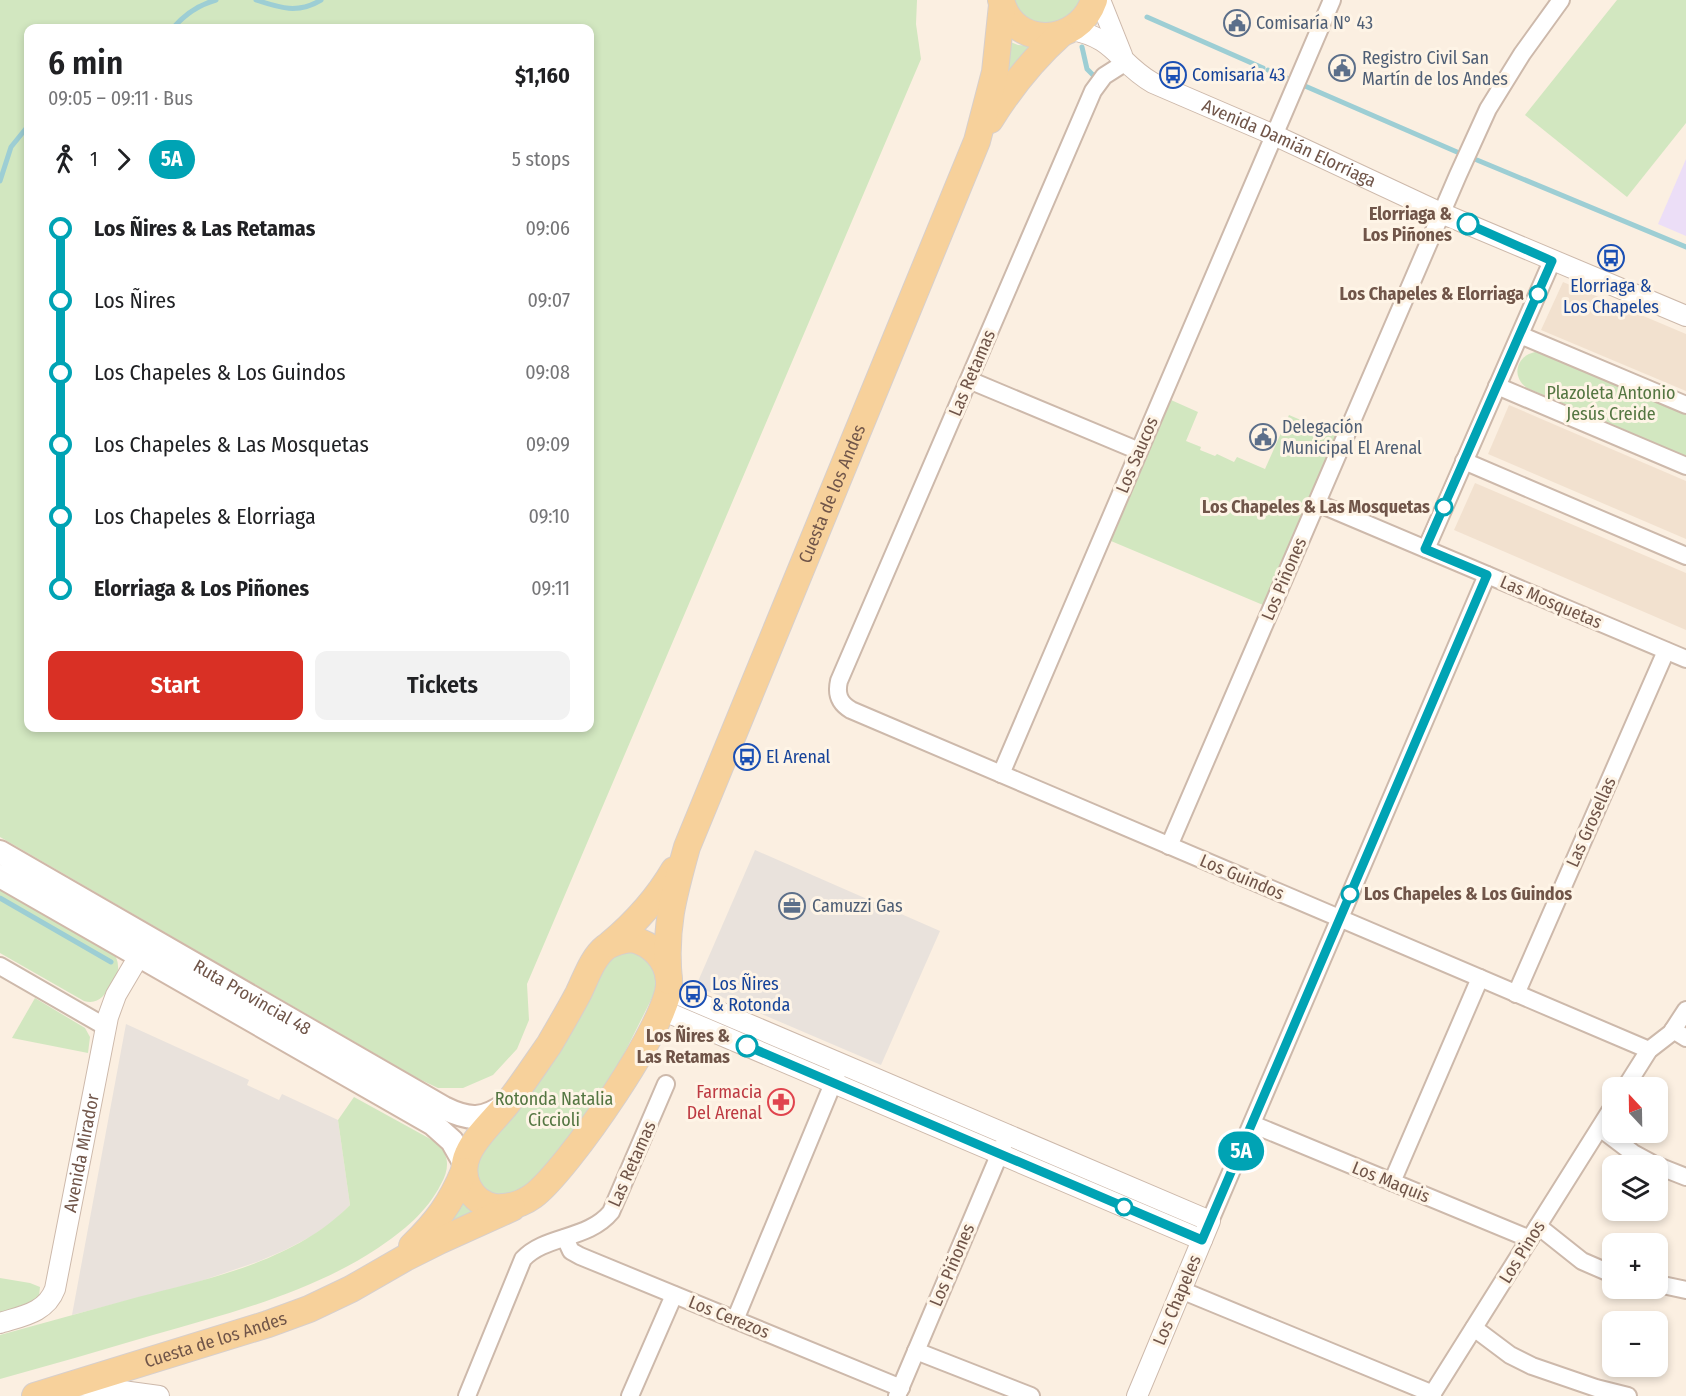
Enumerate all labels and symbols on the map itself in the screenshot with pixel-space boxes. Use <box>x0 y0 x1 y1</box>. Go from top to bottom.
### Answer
public building icon: Comisaría N° 43 <box>1222 8 1252 38</box>
place label: Comisaría N° 43 <box>1256 12 1373 34</box>
place label: Registro Civil San Martín de los Andes <box>1362 47 1508 90</box>
public building icon: Registro Civil San Martín de los Andes <box>1327 53 1357 83</box>
bus stop icon: Comisaría 43 <box>1158 60 1188 90</box>
place label: Comisaría 43 <box>1192 64 1285 86</box>
street label: Avenida Damián Elorriaga <box>1199 94 1380 192</box>
place label: Elorriaga & Los Piñones <box>1363 203 1453 246</box>
marker: Elorriaga & Los Piñones <box>1457 213 1479 235</box>
bus stop icon: Elorriaga & Los Chapeles <box>1596 243 1626 273</box>
place label: Elorriaga & Los Chapeles <box>1563 275 1659 318</box>
place label: Los Chapeles & Elorriaga <box>1340 283 1524 305</box>
marker: Los Chapeles & Elorriaga <box>1529 285 1547 303</box>
street label: Las Retamas <box>944 326 1000 420</box>
park label: Plazoleta Antonio Jesús Creide <box>1546 382 1676 425</box>
street label: Los Saucos <box>1111 413 1163 496</box>
place label: Delegación Municipal El Arenal <box>1282 416 1422 459</box>
street label: Cuesta de los Andes <box>794 421 870 566</box>
public building icon: Delegación Municipal El Arenal <box>1248 422 1278 452</box>
place label: Los Chapeles & Las Mosquetas <box>1202 496 1430 518</box>
marker: Los Chapeles & Las Mosquetas <box>1435 498 1453 516</box>
street label: Los Piñones <box>1257 534 1311 624</box>
street label: Las Mosquetas <box>1497 571 1606 633</box>
bus stop icon: El Arenal <box>732 742 762 772</box>
place label: El Arenal <box>766 746 831 768</box>
street label: Las Grosellas <box>1561 773 1621 871</box>
street label: Los Guindos <box>1197 849 1288 905</box>
place label: Los Chapeles & Los Guindos <box>1364 883 1572 905</box>
marker: Los Chapeles & Los Guindos <box>1341 885 1359 903</box>
office icon: Camuzzi Gas <box>777 891 807 921</box>
place label: Camuzzi Gas <box>812 895 903 917</box>
street label: Ruta Provincial 48 <box>189 955 315 1040</box>
place label: Los Ñires & Rotonda <box>712 973 790 1016</box>
bus stop icon: Los Ñires & Rotonda <box>678 979 708 1009</box>
place label: Los Ñires & Las Retamas <box>637 1025 731 1068</box>
marker: Los Ñires & Las Retamas <box>736 1035 758 1057</box>
north arrow <box>1602 1077 1668 1143</box>
place label: Farmacia Del Arenal <box>687 1081 762 1124</box>
pharmacy icon: Farmacia Del Arenal <box>766 1087 796 1117</box>
park label: Rotonda Natalia Ciccioli <box>495 1088 613 1131</box>
street label: Avenida Mirador <box>59 1091 104 1214</box>
street label: Las Retamas <box>603 1117 661 1210</box>
line badge: 5A <box>1214 1132 1268 1170</box>
street label: Los Maquis <box>1349 1156 1433 1208</box>
unlabelled marker <box>1115 1198 1133 1216</box>
street label: Los Pinos <box>1494 1216 1550 1287</box>
street label: Los Piñones <box>925 1220 979 1310</box>
street label: Los Chapeles <box>1148 1251 1206 1348</box>
street label: Los Cerezos <box>685 1291 773 1343</box>
street label: Cuesta de los Andes <box>142 1307 290 1373</box>

